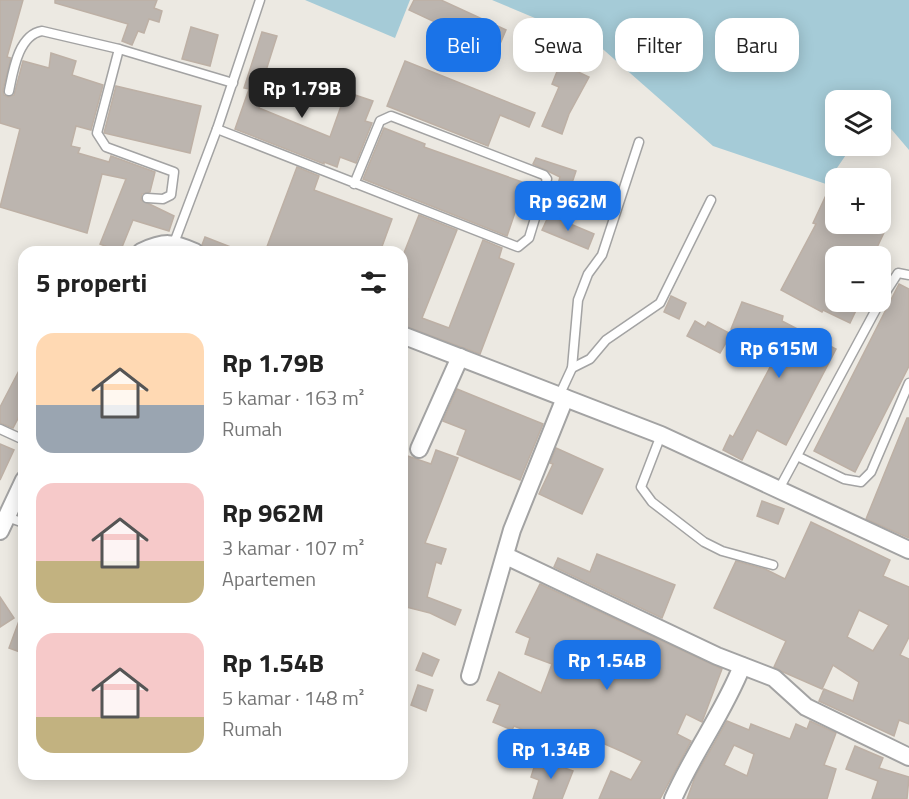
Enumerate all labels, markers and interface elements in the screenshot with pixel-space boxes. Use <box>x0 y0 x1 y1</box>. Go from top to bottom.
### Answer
chip: Beli <box>426 18 501 72</box>
chip: Sewa <box>513 18 603 72</box>
chip: Filter <box>615 18 703 72</box>
chip: Baru <box>715 18 799 72</box>
pin: Rp 1.79B <box>240 68 364 119</box>
text: Rp 1.79B <box>263 72 341 103</box>
map controls <box>825 90 891 312</box>
button: layers <box>825 90 891 156</box>
button: + <box>825 168 891 234</box>
pin: Rp 962M <box>513 181 623 232</box>
text: Rp 962M <box>529 185 607 216</box>
button: − <box>825 246 891 312</box>
text: 5 properti <box>36 263 147 302</box>
icon: filters <box>357 266 390 299</box>
pin: Rp 615M <box>724 328 834 379</box>
text: Rp 615M <box>740 332 818 363</box>
text: Rp 1.79B <box>222 343 324 382</box>
icon: home <box>84 357 156 429</box>
text: 5 kamar · 163 m² <box>222 382 364 413</box>
text: Rumah <box>222 413 282 444</box>
text: Rp 962M <box>222 493 324 532</box>
icon: home <box>84 507 156 579</box>
text: 3 kamar · 107 m² <box>222 532 364 563</box>
text: Apartemen <box>222 563 316 594</box>
pin: Rp 1.54B <box>545 640 669 691</box>
text: Rp 1.54B <box>222 643 324 682</box>
text: Rp 1.54B <box>568 644 646 675</box>
icon: home <box>84 657 156 729</box>
text: 5 kamar · 148 m² <box>222 682 364 713</box>
text: Rumah <box>222 713 282 744</box>
pin: Rp 1.34B <box>489 729 613 780</box>
text: Rp 1.34B <box>512 733 590 764</box>

